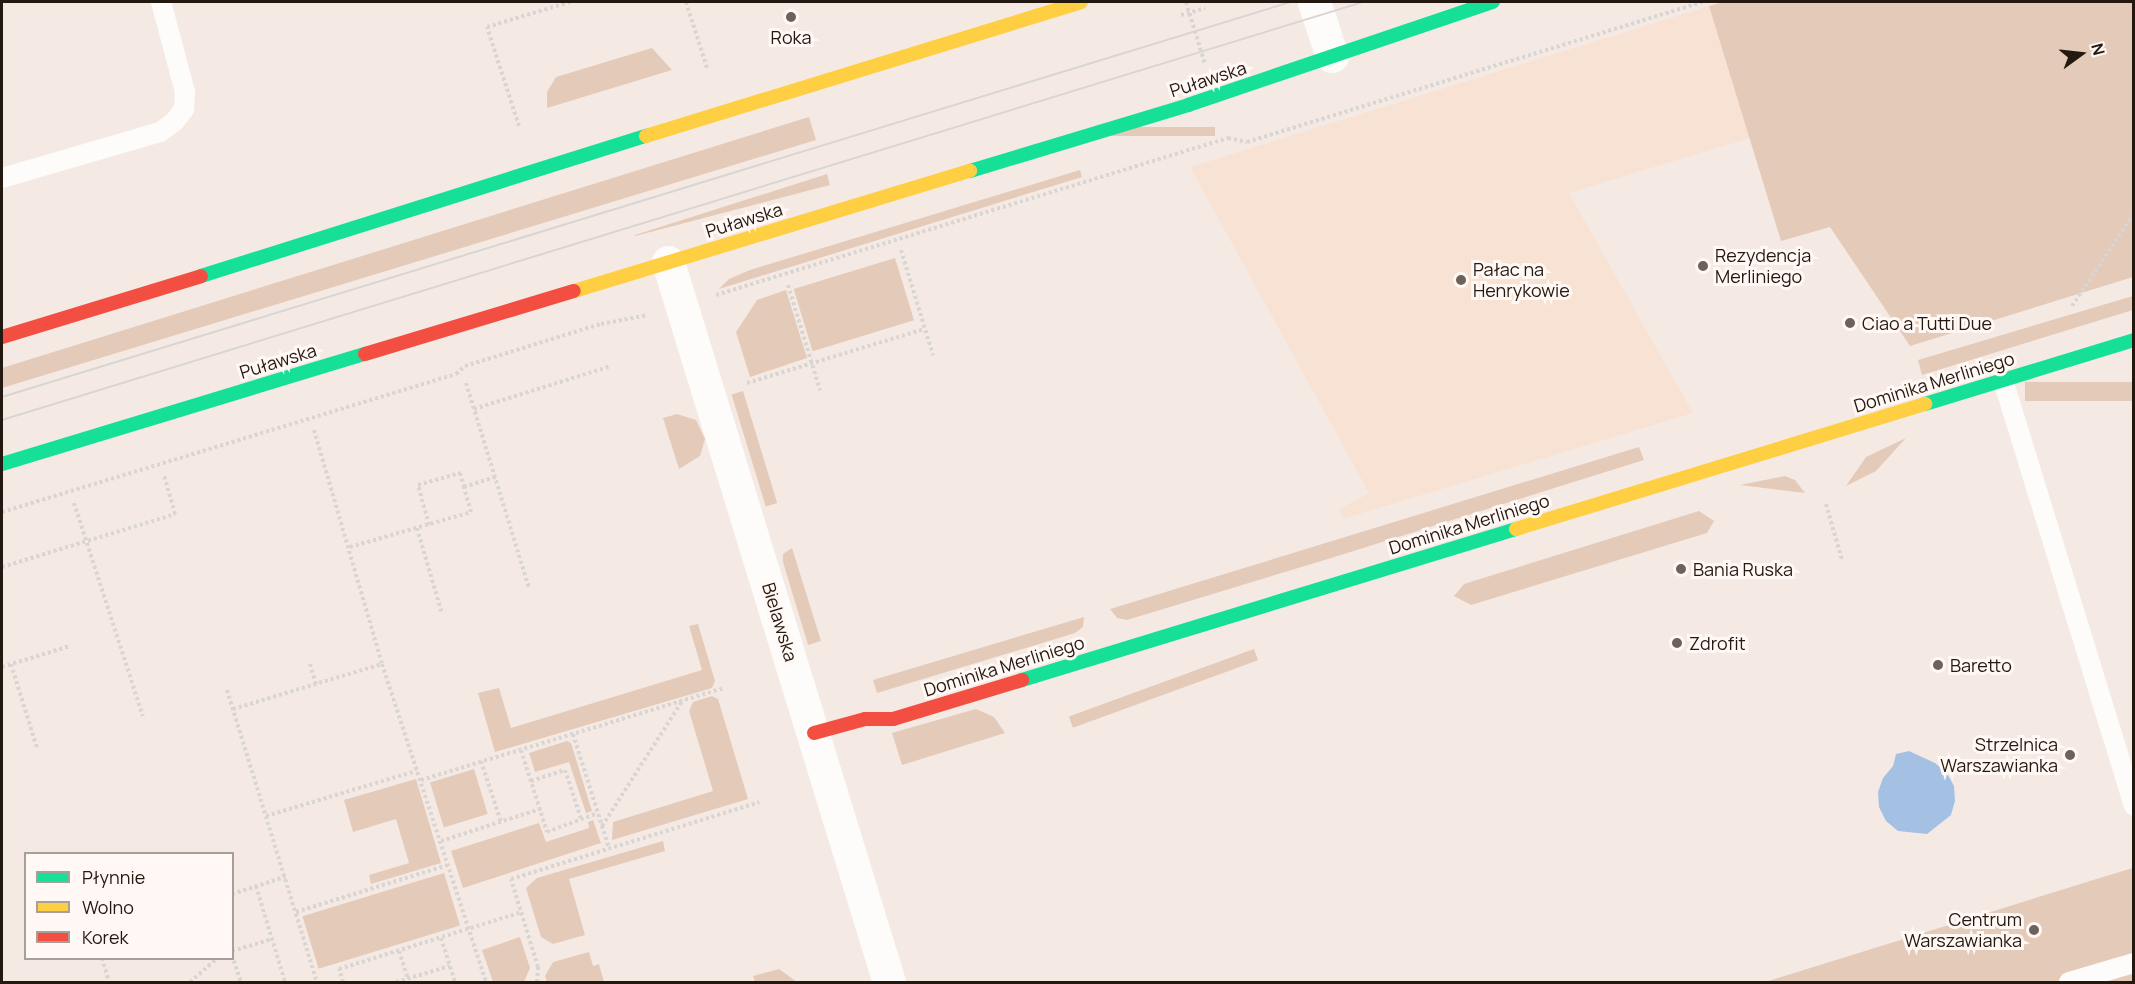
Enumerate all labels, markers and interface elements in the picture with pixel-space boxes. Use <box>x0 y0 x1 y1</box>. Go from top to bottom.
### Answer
marker: Roka <box>784 10 798 24</box>
north arrow <box>2051 24 2111 84</box>
place label: Roka <box>771 26 811 48</box>
text: N <box>2086 41 2111 58</box>
street label: Puławska <box>1167 56 1249 102</box>
street label: Puławska <box>703 198 785 242</box>
place label: Rezydencja Merliniego <box>1715 245 1811 288</box>
place label: Pałac na Henrykowie <box>1473 259 1570 302</box>
marker: Rezydencja Merliniego <box>1696 259 1710 273</box>
marker: Pałac na Henrykowie <box>1454 273 1468 287</box>
place label: Ciao a Tutti Due <box>1862 312 1992 334</box>
marker: Ciao a Tutti Due <box>1843 316 1857 330</box>
street label: Puławska <box>237 339 319 383</box>
street label: Dominika Merliniego <box>1851 347 2017 417</box>
street label: Dominika Merliniego <box>1386 489 1552 559</box>
place label: Bania Ruska <box>1693 558 1793 580</box>
marker: Bania Ruska <box>1674 562 1688 576</box>
street label: Bielawska <box>758 580 802 664</box>
street label: Dominika Merliniego <box>921 631 1087 701</box>
place label: Zdrofit <box>1689 632 1746 654</box>
marker: Zdrofit <box>1670 636 1684 650</box>
place label: Baretto <box>1950 654 2012 676</box>
marker: Baretto <box>1931 658 1945 672</box>
place label: Strzelnica Warszawianka <box>1940 734 2058 777</box>
marker: Strzelnica Warszawianka <box>2063 748 2077 762</box>
legend <box>24 852 234 960</box>
text: Płynnie <box>82 865 145 889</box>
text: Wolno <box>82 895 134 919</box>
place label: Centrum Warszawianka <box>1904 909 2022 952</box>
marker: Centrum Warszawianka <box>2027 923 2041 937</box>
text: Korek <box>82 925 128 949</box>

